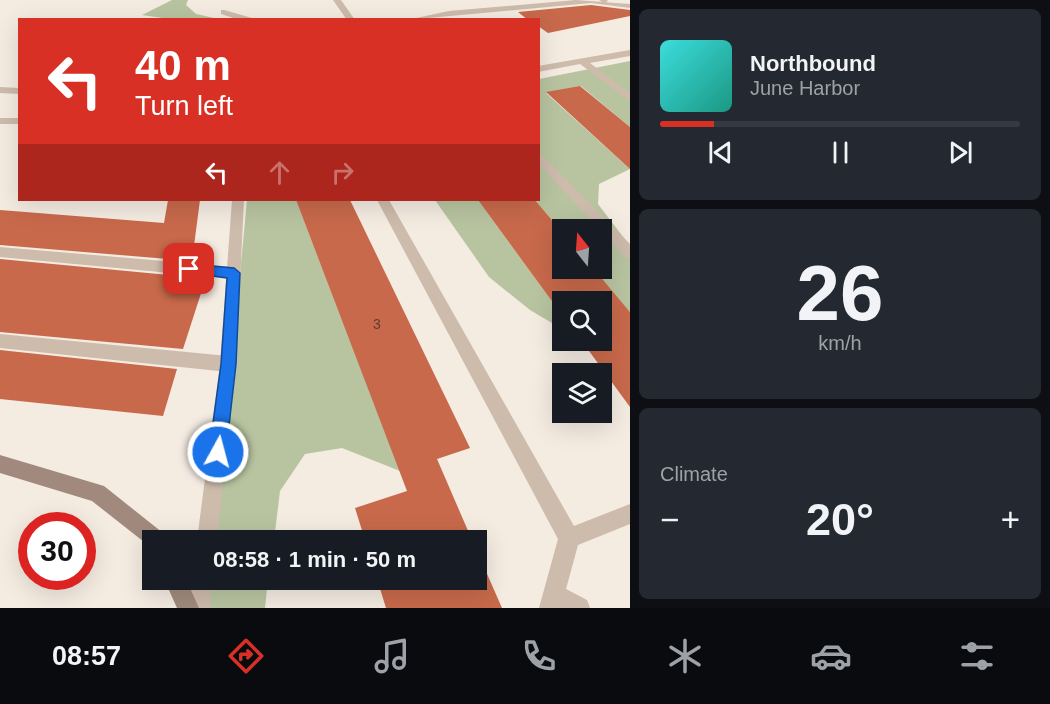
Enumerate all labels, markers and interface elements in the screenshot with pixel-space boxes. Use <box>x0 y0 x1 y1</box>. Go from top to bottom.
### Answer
icon: left <box>36 42 114 120</box>
text: 40 m <box>135 42 231 89</box>
text: Northbound <box>750 51 876 76</box>
text: June Harbor <box>750 77 860 99</box>
text: Turn left <box>135 91 233 121</box>
icon: previous <box>704 136 737 169</box>
icon: pause <box>824 136 857 169</box>
icon: next <box>944 136 977 169</box>
icon: left <box>200 156 233 189</box>
icon: ahead <box>263 156 296 189</box>
icon: right <box>326 156 359 189</box>
north arrow <box>552 219 612 279</box>
map controls <box>552 219 612 423</box>
pin <box>163 243 214 294</box>
text: 26 <box>797 249 883 337</box>
icon: arrive <box>172 252 205 285</box>
button: search <box>552 291 612 351</box>
house number: 3 <box>373 316 381 332</box>
text: km/h <box>818 332 862 354</box>
button: layers <box>552 363 612 423</box>
position arrow <box>186 420 250 484</box>
text: Climate <box>660 463 728 485</box>
text: 20° <box>806 494 874 545</box>
text: − <box>660 501 679 538</box>
text: + <box>1001 501 1020 538</box>
speed limit sign: 30 <box>18 512 96 590</box>
text: 08:58 · 1 min · 50 m <box>213 547 416 572</box>
icon: directions <box>225 635 267 677</box>
icon: music <box>371 635 413 677</box>
icon: phone <box>518 635 560 677</box>
icon: climate <box>664 635 706 677</box>
icon: car <box>810 635 852 677</box>
icon: filters <box>956 635 998 677</box>
text: 08:57 <box>52 641 121 671</box>

